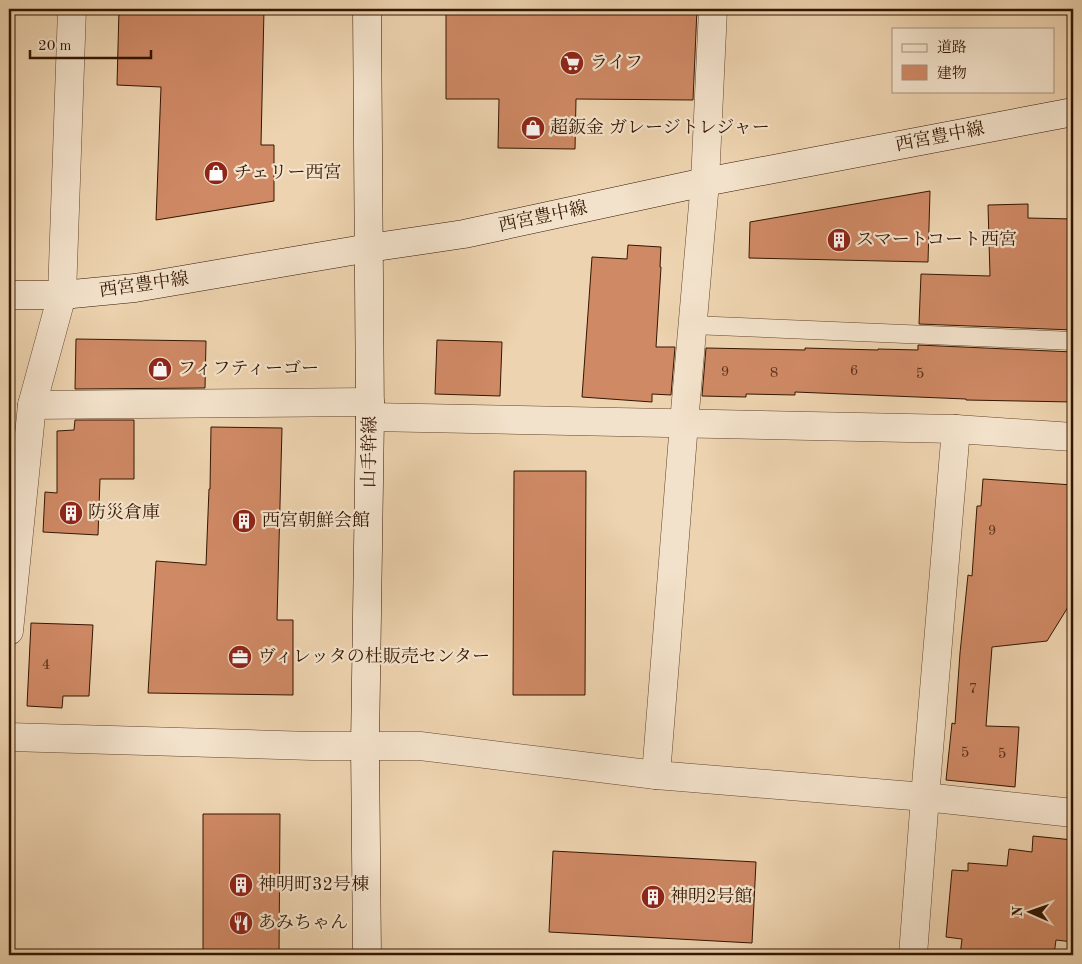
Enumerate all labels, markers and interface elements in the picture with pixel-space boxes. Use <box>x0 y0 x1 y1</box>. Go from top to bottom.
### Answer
scale bar <box>30 28 151 60</box>
legend <box>892 28 1054 92</box>
text: 20 m <box>38 39 72 54</box>
text: 道路 <box>937 39 967 56</box>
supermarket icon: ライフ <box>559 50 585 76</box>
place label: ライフ <box>590 54 643 72</box>
text: 建物 <box>937 65 967 82</box>
shop icon: 超鈑金 ガレージトレジャー <box>520 115 546 141</box>
place label: 超鈑金 ガレージトレジャー <box>550 117 770 137</box>
street label: 西宮豊中線 <box>894 118 986 154</box>
shop icon: チェリー西宮 <box>203 160 229 186</box>
place label: チェリー西宮 <box>234 162 341 182</box>
street label: 西宮豊中線 <box>497 197 589 235</box>
building icon: スマートコート西宮 <box>826 227 852 253</box>
place label: スマートコート西宮 <box>856 229 1017 249</box>
street label: 西宮豊中線 <box>98 268 190 300</box>
shop icon: フィフティーゴー <box>147 356 173 382</box>
place label: フィフティーゴー <box>178 359 319 378</box>
house number: 6 <box>850 364 858 379</box>
house number: 9 <box>721 365 729 380</box>
house number: 8 <box>770 366 778 381</box>
house number: 5 <box>916 367 924 382</box>
street label: 山手幹線 <box>358 416 380 488</box>
building icon: 防災倉庫 <box>58 500 84 526</box>
place label: 防災倉庫 <box>88 502 160 522</box>
building icon: 西宮朝鮮会館 <box>231 508 257 534</box>
place label: 西宮朝鮮会館 <box>262 510 370 530</box>
house number: 9 <box>988 524 996 539</box>
office icon: ヴィレッタの杜販売センター <box>227 644 253 670</box>
place label: ヴィレッタの杜販売センター <box>258 646 490 666</box>
house number: 4 <box>42 658 50 673</box>
house number: 7 <box>969 682 977 697</box>
house number: 5 <box>961 746 969 761</box>
house number: 5 <box>998 747 1006 762</box>
building icon: 神明町32号棟 <box>228 872 254 898</box>
place label: 神明町32号棟 <box>258 874 369 894</box>
building icon: 神明2号館 <box>640 884 666 910</box>
place label: 神明2号館 <box>670 886 752 906</box>
north arrow <box>1004 886 1054 936</box>
text: N <box>1011 906 1025 917</box>
restaurant icon: あみちゃん <box>228 910 254 936</box>
place label: あみちゃん <box>258 913 348 932</box>

